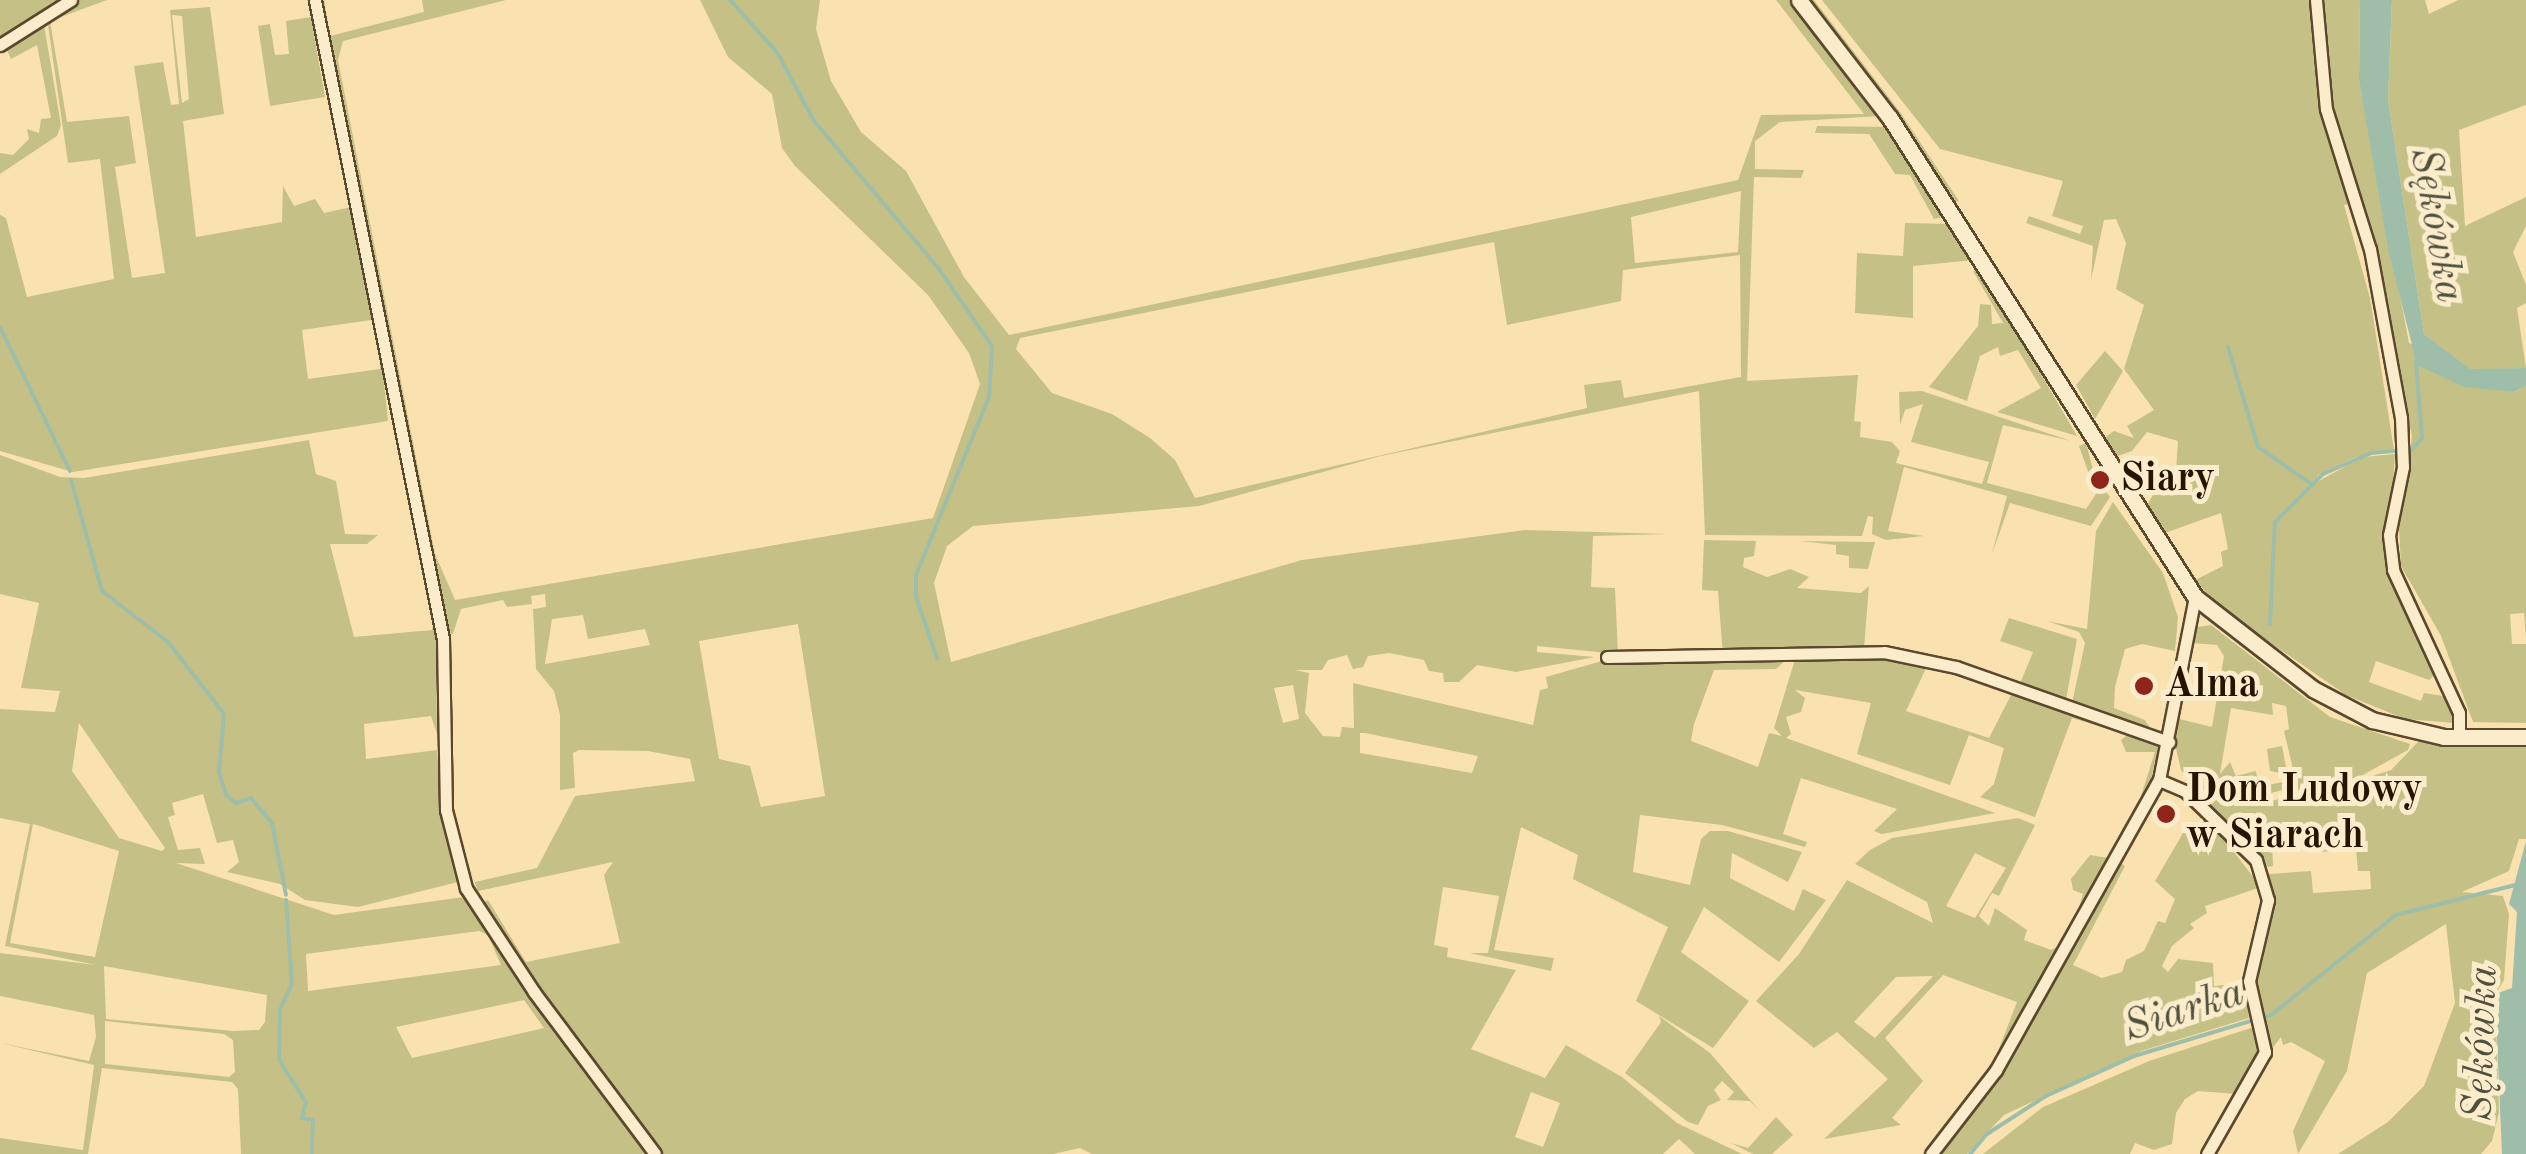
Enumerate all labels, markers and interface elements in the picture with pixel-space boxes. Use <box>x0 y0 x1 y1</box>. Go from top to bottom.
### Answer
water label: Sękówka <box>2398 144 2474 306</box>
place label: Siary <box>2120 456 2215 504</box>
marker: Siary <box>2089 469 2111 491</box>
place label: Alma <box>2164 662 2259 710</box>
marker: Alma <box>2133 675 2155 697</box>
place label: Dom Ludowy w Siarach <box>2186 767 2423 861</box>
marker: Dom Ludowy w Siarach <box>2155 803 2177 825</box>
water label: Sękówka <box>2454 964 2510 1122</box>
water label: Siarka <box>2117 968 2251 1054</box>

